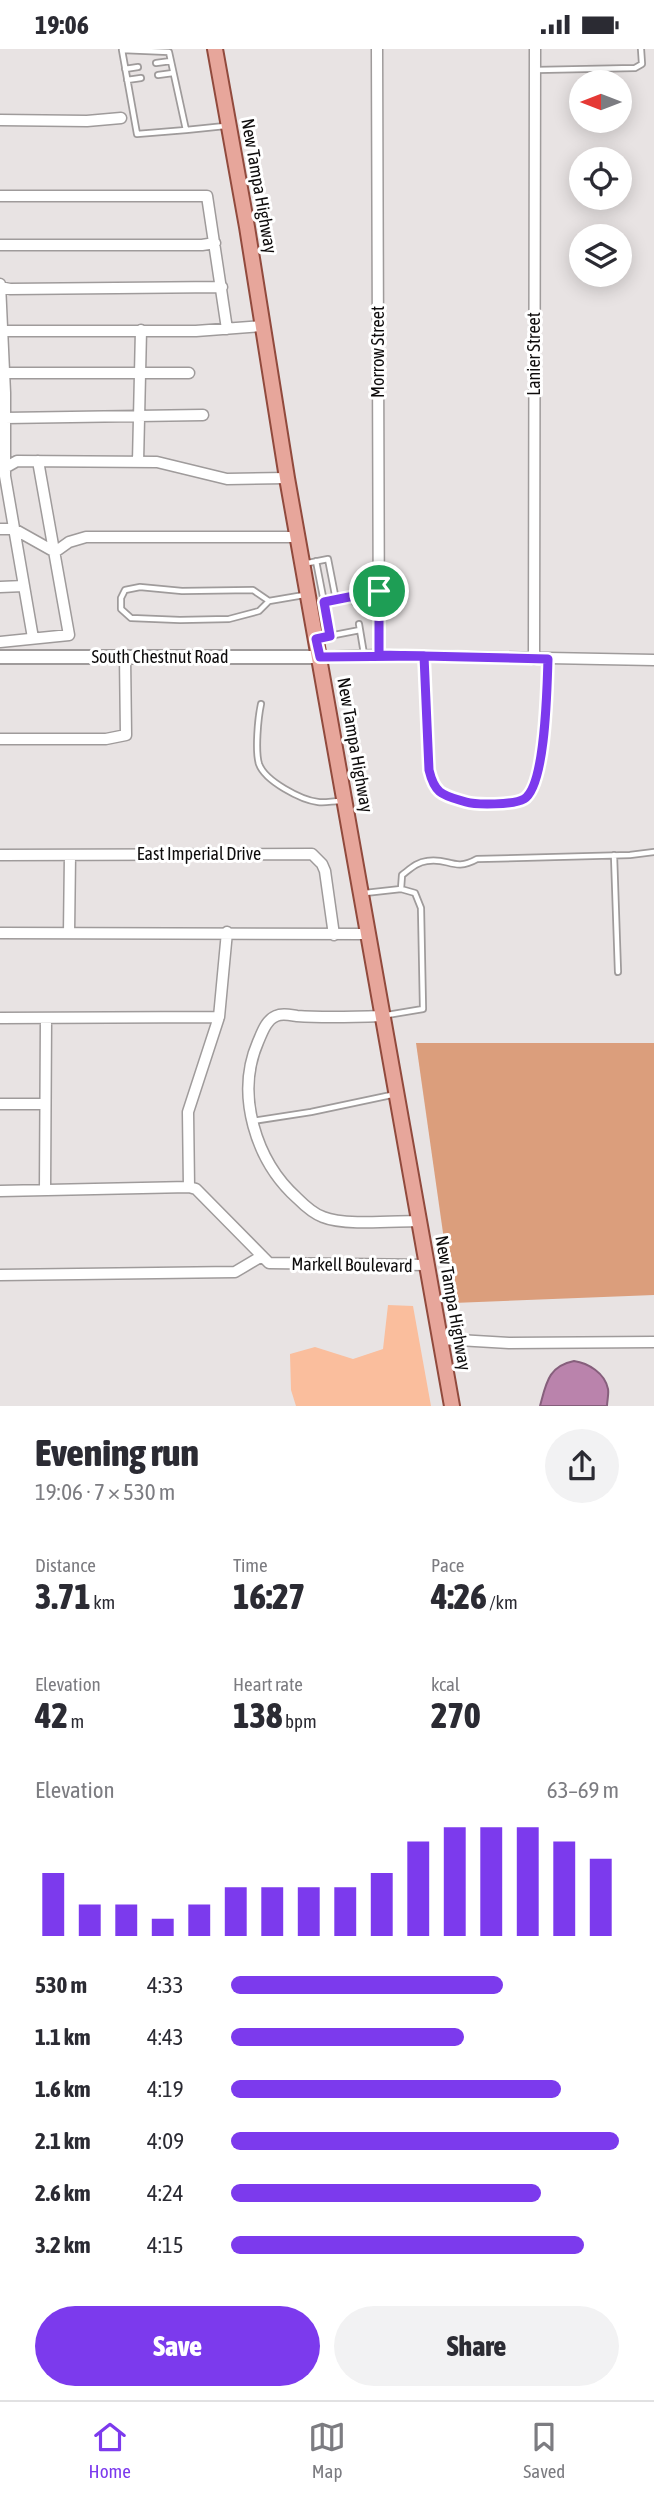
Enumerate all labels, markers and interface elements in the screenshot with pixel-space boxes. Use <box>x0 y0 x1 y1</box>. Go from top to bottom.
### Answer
text: 19:06 <box>35 10 89 40</box>
north arrow <box>569 70 632 133</box>
map controls <box>569 70 632 287</box>
street label: New Tampa Highway <box>237 117 282 255</box>
button: locate <box>569 147 632 210</box>
button: layers <box>569 224 632 287</box>
street label: Morrow Street <box>367 306 388 398</box>
street label: Lanier Street <box>523 312 544 396</box>
pin <box>349 561 409 621</box>
icon: arrive <box>360 572 398 610</box>
street label: South Chestnut Road <box>91 646 229 667</box>
street label: New Tampa Highway <box>333 676 378 814</box>
street label: East Imperial Drive <box>137 843 261 864</box>
street label: New Tampa Highway <box>431 1234 476 1372</box>
street label: Markell Boulevard <box>291 1253 413 1276</box>
button: share <box>545 1429 619 1503</box>
text: Evening run <box>35 1431 199 1474</box>
text: 19:06 · 7 × 530 m <box>35 1479 175 1505</box>
text: Distance <box>35 1554 96 1576</box>
text: Time <box>233 1554 268 1576</box>
text: Pace <box>431 1554 464 1576</box>
text: 3.71 <box>35 1576 91 1616</box>
text: 16:27 <box>233 1576 305 1616</box>
text: 4:26 <box>431 1576 487 1616</box>
text: km <box>91 1591 115 1613</box>
text: /km <box>487 1591 518 1613</box>
text: Elevation <box>35 1673 101 1695</box>
text: Heart rate <box>233 1673 303 1695</box>
text: kcal <box>431 1673 460 1695</box>
text: 42 <box>35 1695 68 1735</box>
text: 138 <box>233 1695 282 1735</box>
text: 270 <box>431 1695 480 1735</box>
text: m <box>68 1710 84 1732</box>
text: bpm <box>282 1710 317 1732</box>
text: Elevation <box>35 1777 115 1803</box>
text: 63–69 m <box>547 1777 619 1803</box>
text: 530 m <box>35 1972 87 1998</box>
text: 4:33 <box>147 1972 184 1998</box>
text: 1.1 km <box>35 2024 91 2050</box>
text: 4:43 <box>147 2024 184 2050</box>
text: 1.6 km <box>35 2076 91 2102</box>
text: 4:19 <box>147 2076 184 2102</box>
text: 2.1 km <box>35 2128 91 2154</box>
text: 4:09 <box>147 2128 184 2154</box>
text: 2.6 km <box>35 2180 91 2206</box>
text: 4:24 <box>147 2180 184 2206</box>
text: 3.2 km <box>35 2232 91 2258</box>
text: 4:15 <box>147 2232 184 2258</box>
button: Save <box>35 2306 320 2386</box>
button: Share <box>334 2306 619 2386</box>
tab: Home <box>89 2418 131 2482</box>
tab: Map <box>308 2418 346 2482</box>
tab: Saved <box>523 2418 565 2482</box>

